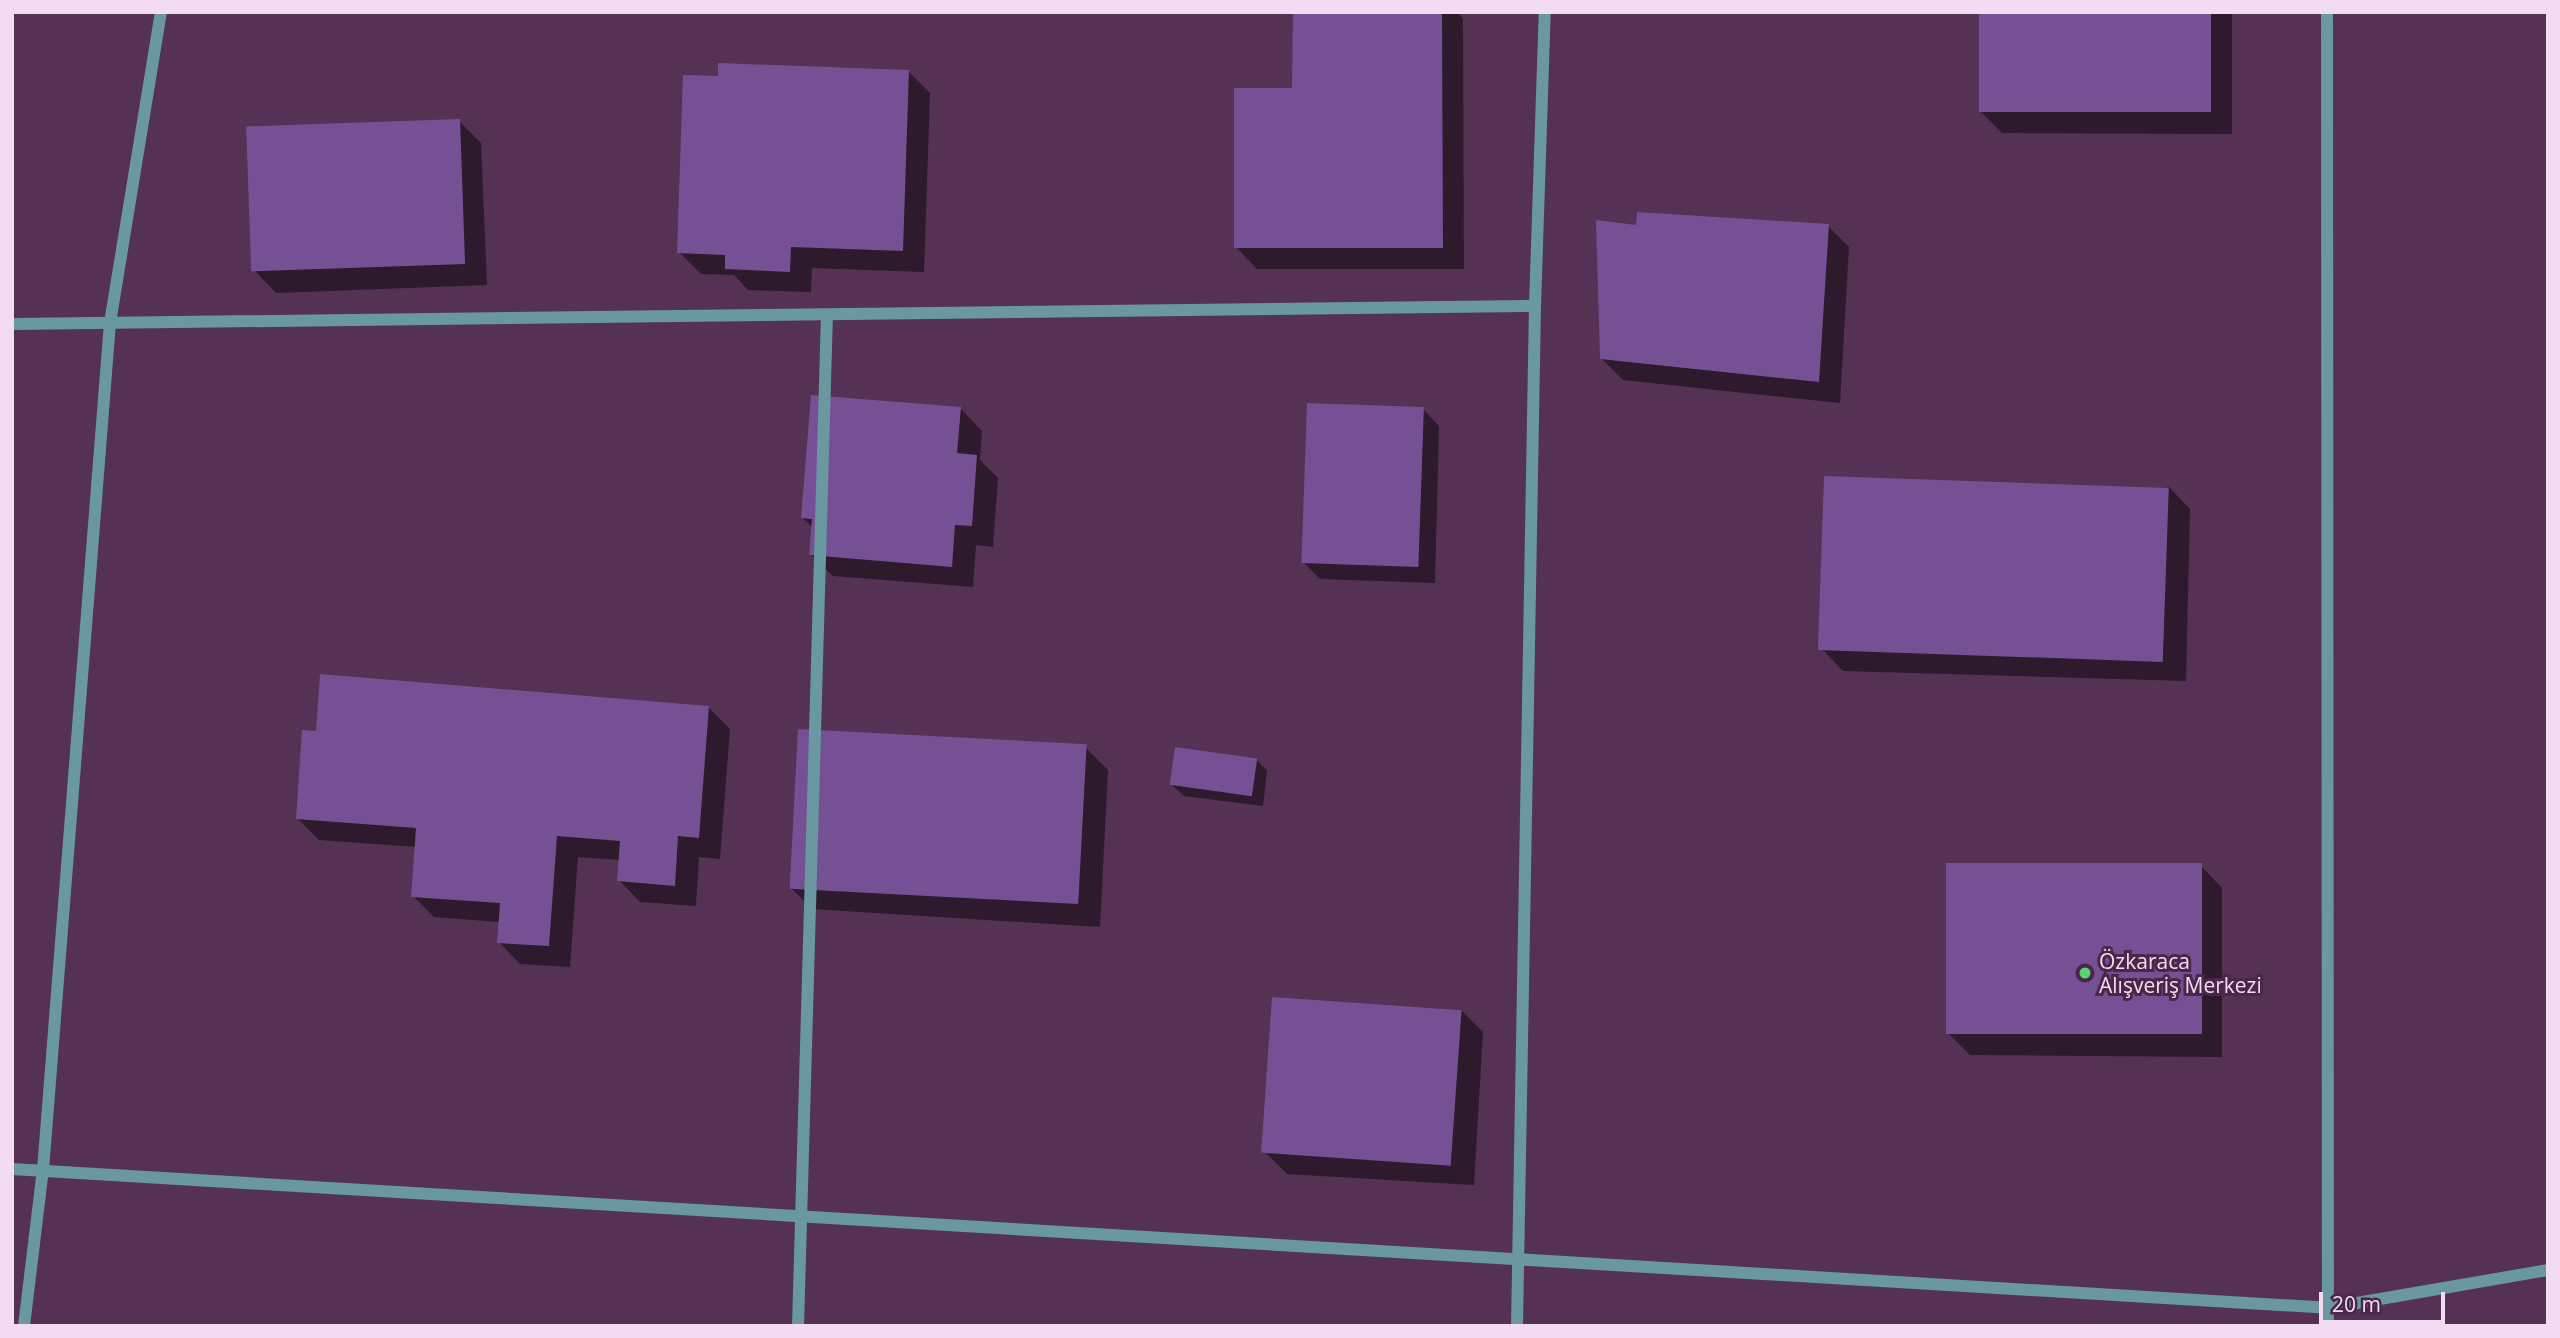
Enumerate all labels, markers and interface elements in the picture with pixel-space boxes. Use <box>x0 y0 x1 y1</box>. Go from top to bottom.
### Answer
place label: Özkaraca Alışveriş Merkezi <box>2099 948 2262 998</box>
marker: Özkaraca Alışveriş Merkezi <box>2077 965 2093 981</box>
scale bar <box>2322 1278 2448 1322</box>
text: 20 m <box>2332 1290 2381 1318</box>

